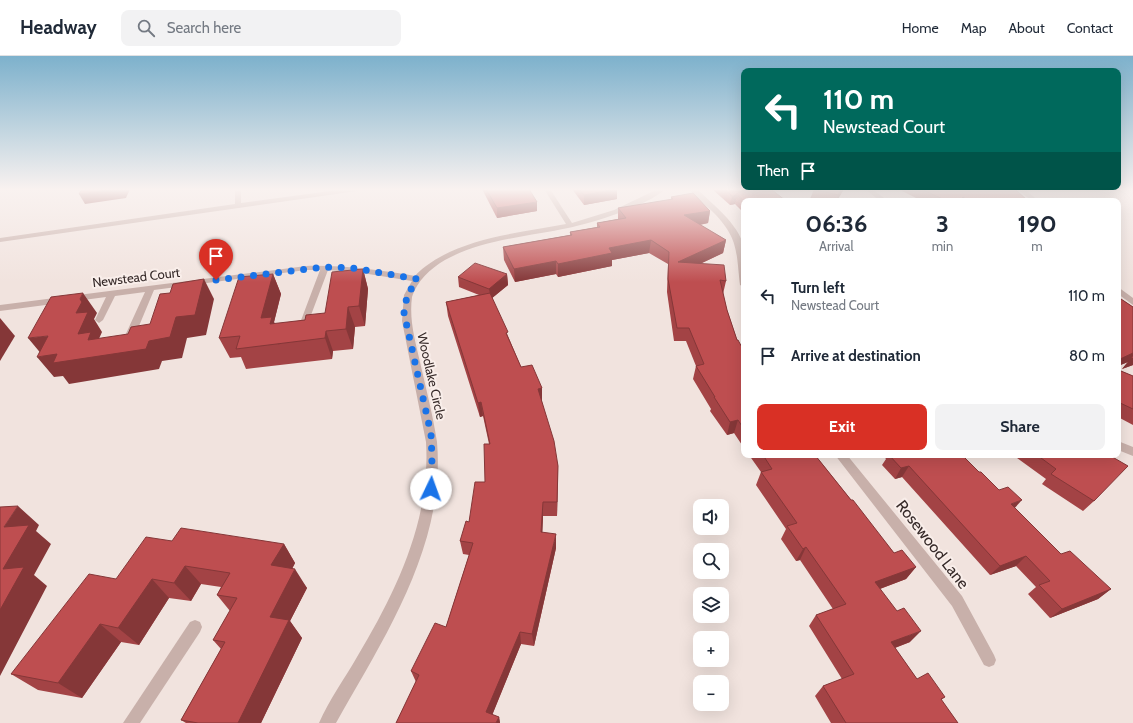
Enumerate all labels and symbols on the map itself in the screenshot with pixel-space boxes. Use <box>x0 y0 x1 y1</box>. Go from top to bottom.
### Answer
pin <box>199 239 233 280</box>
street label: Newstead Court <box>91 264 181 290</box>
street label: Woodlake Circle <box>414 331 450 421</box>
position arrow <box>410 468 452 510</box>
street label: Rosewood Lane <box>892 496 973 592</box>

